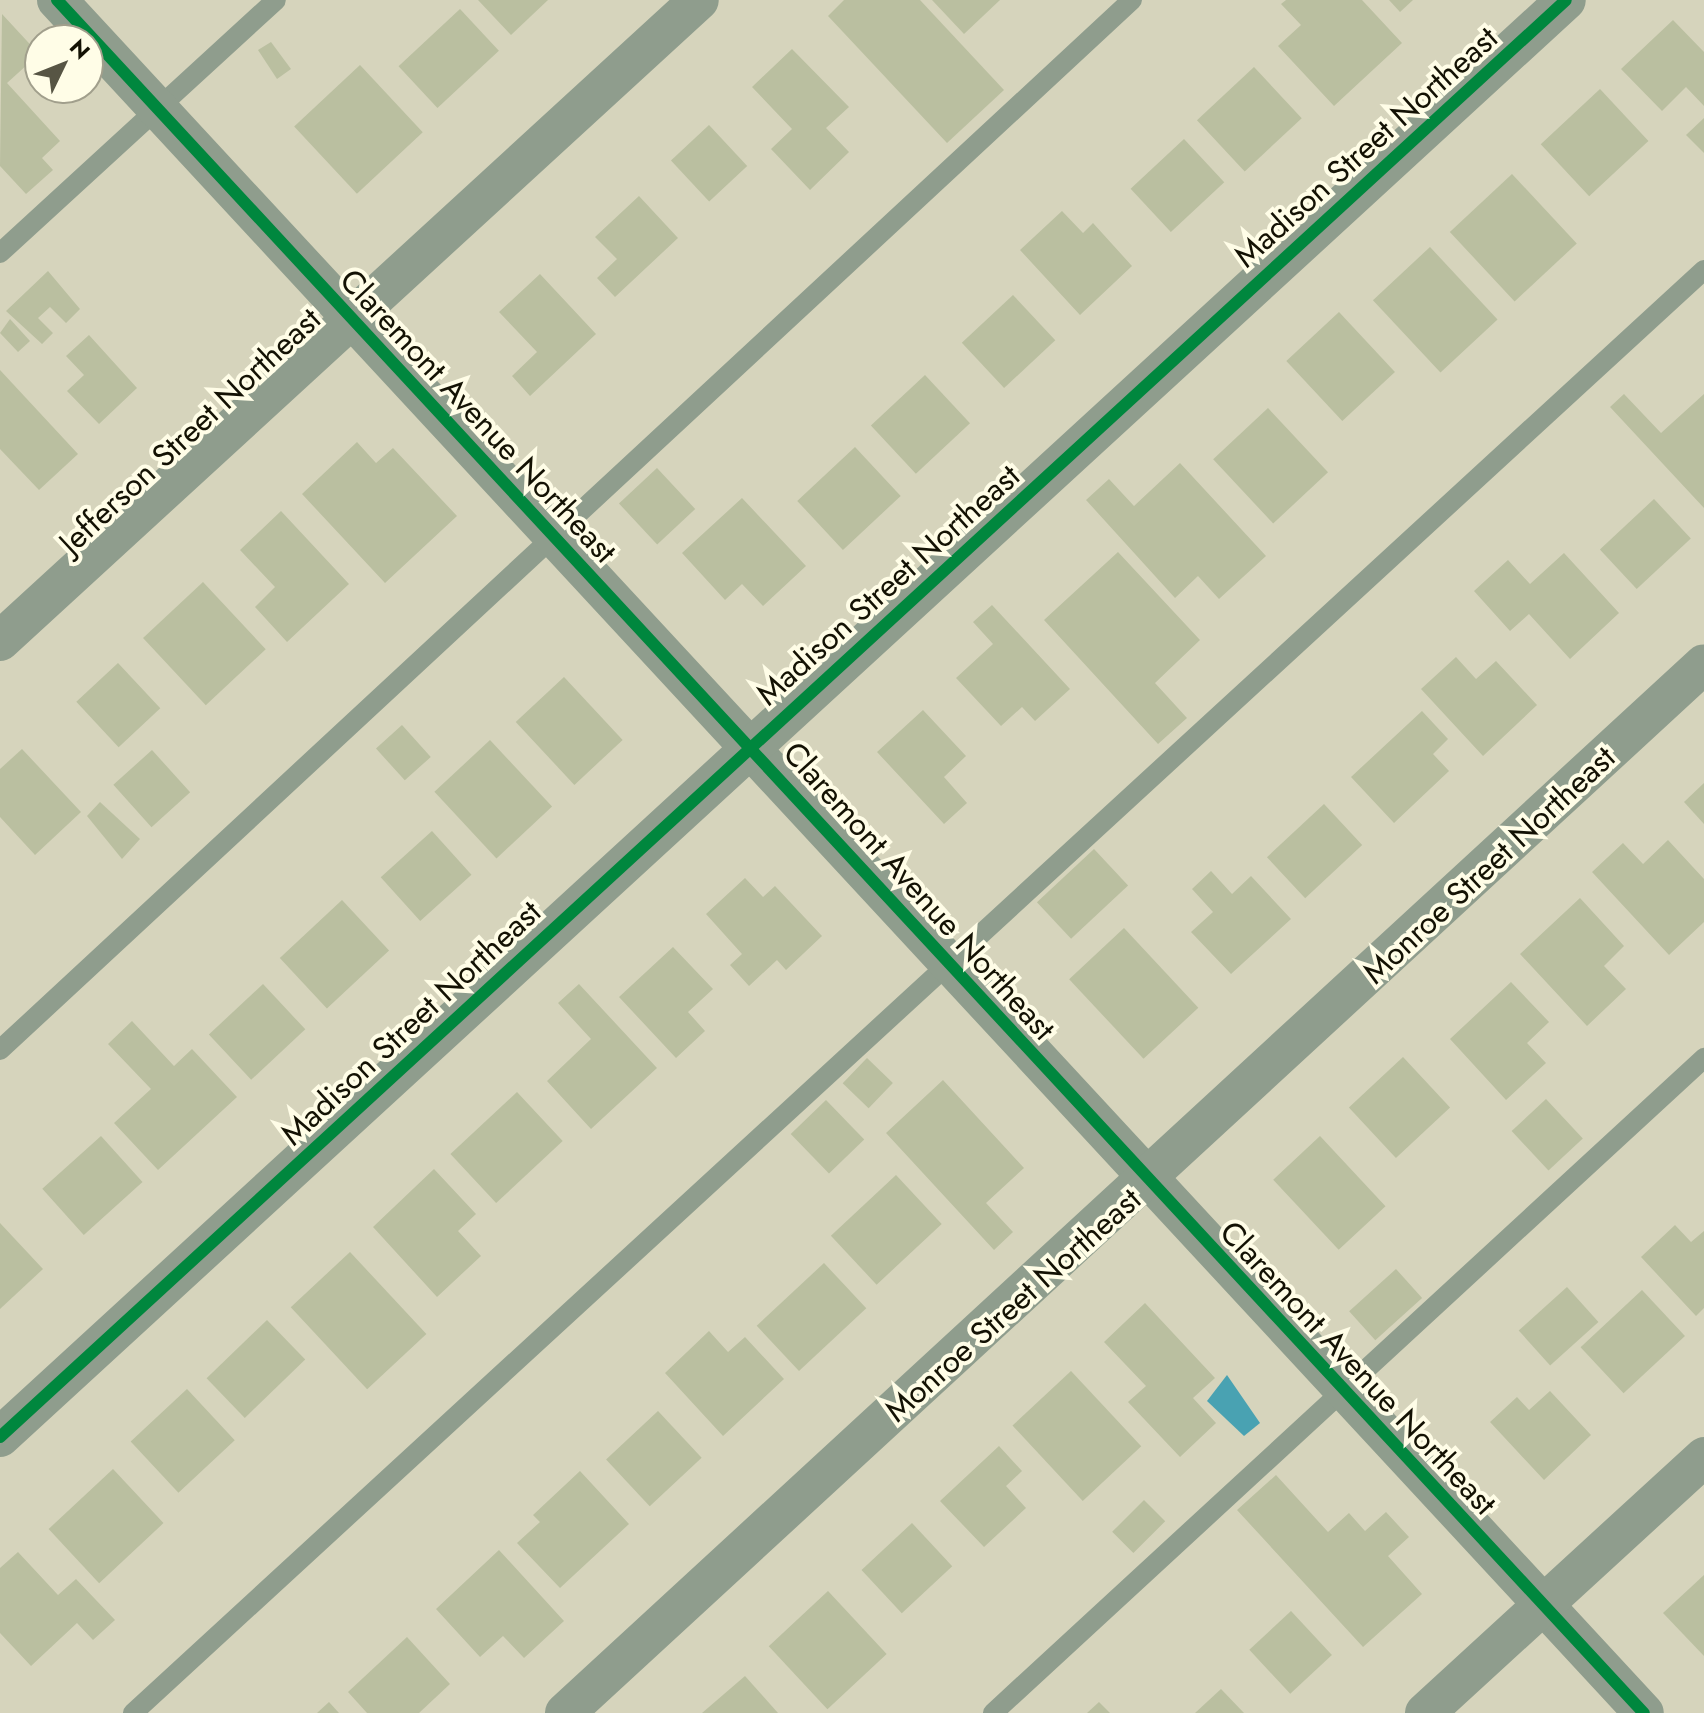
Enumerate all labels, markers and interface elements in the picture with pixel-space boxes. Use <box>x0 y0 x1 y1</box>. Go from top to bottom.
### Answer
street label: Madison Street Northeast <box>1227 19 1505 275</box>
north arrow <box>24 24 104 104</box>
text: N <box>62 32 98 66</box>
street label: Claremont Avenue Northeast <box>332 261 624 571</box>
street label: Jefferson Street Northeast <box>52 300 328 562</box>
street label: Madison Street Northeast <box>749 457 1027 713</box>
street label: Claremont Avenue Northeast <box>775 734 1063 1048</box>
street label: Monroe Street Northeast <box>1355 738 1623 992</box>
street label: Madison Street Northeast <box>273 893 549 1153</box>
street label: Monroe Street Northeast <box>877 1180 1149 1430</box>
street label: Claremont Avenue Northeast <box>1212 1213 1504 1523</box>

